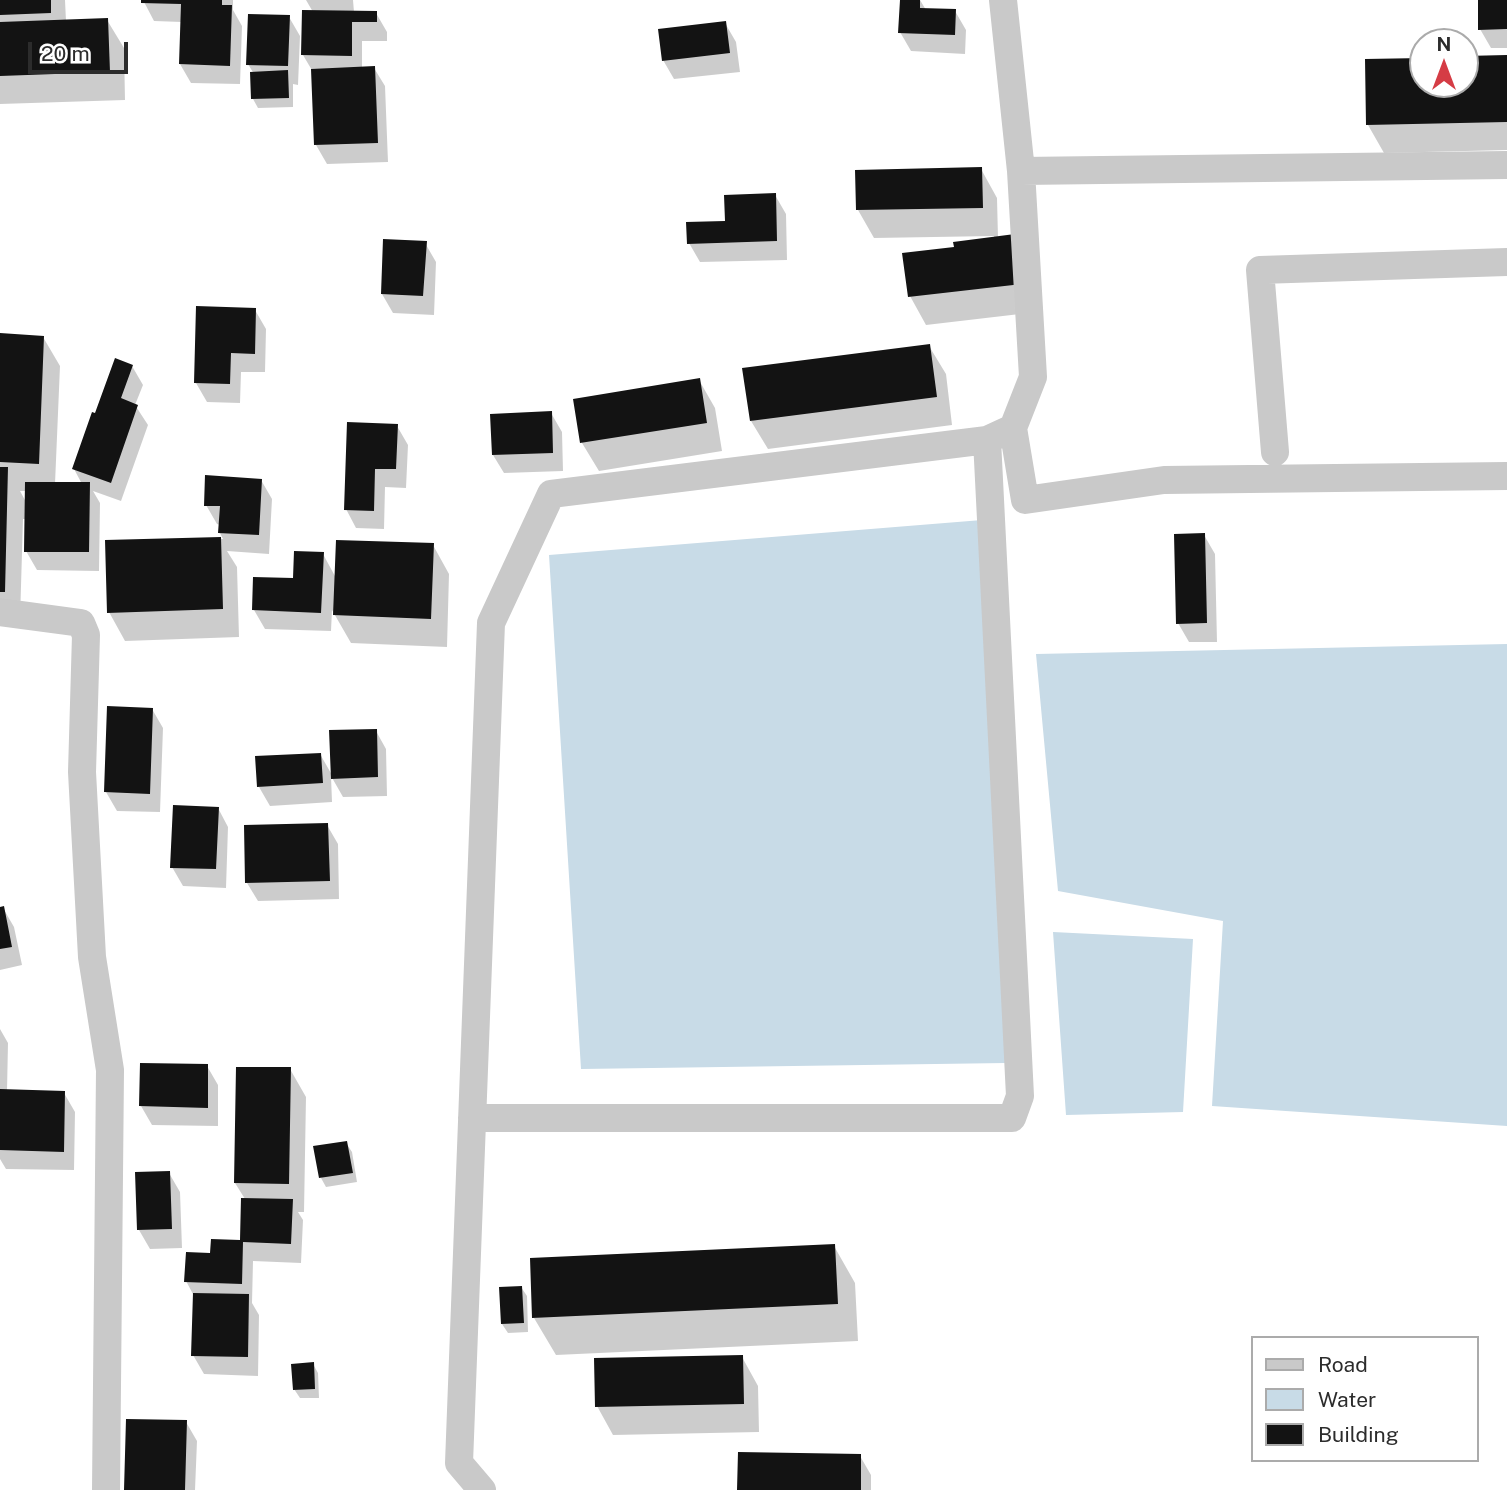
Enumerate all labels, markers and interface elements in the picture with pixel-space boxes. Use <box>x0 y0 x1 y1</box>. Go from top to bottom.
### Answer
scale bar <box>32 28 131 72</box>
north arrow <box>1409 28 1479 98</box>
text: N <box>1437 33 1451 55</box>
text: 20 m <box>41 41 90 66</box>
legend <box>1252 1336 1479 1462</box>
text: Road <box>1318 1352 1368 1377</box>
text: Water <box>1318 1387 1376 1412</box>
text: Building <box>1318 1422 1399 1447</box>

